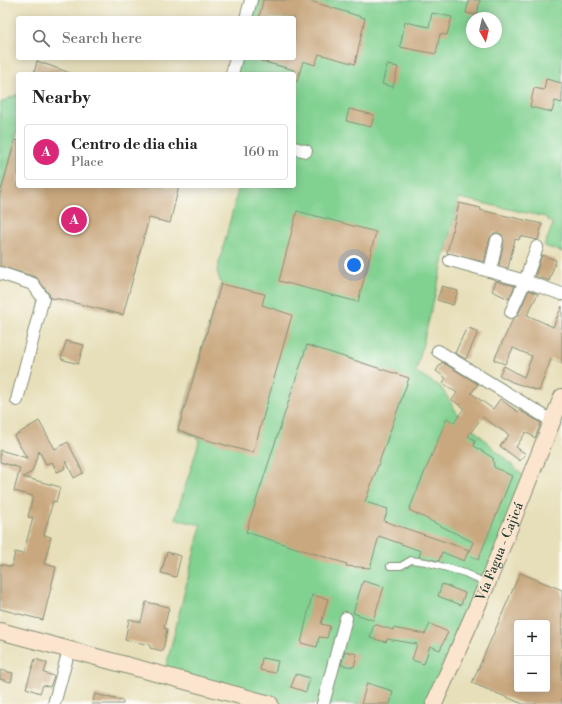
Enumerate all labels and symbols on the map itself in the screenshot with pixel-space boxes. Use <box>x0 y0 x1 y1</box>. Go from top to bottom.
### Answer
north arrow <box>466 12 502 48</box>
pin: A <box>61 205 87 235</box>
your location <box>344 255 364 275</box>
street label: Vía Fagua - Cajicá <box>472 500 527 604</box>

